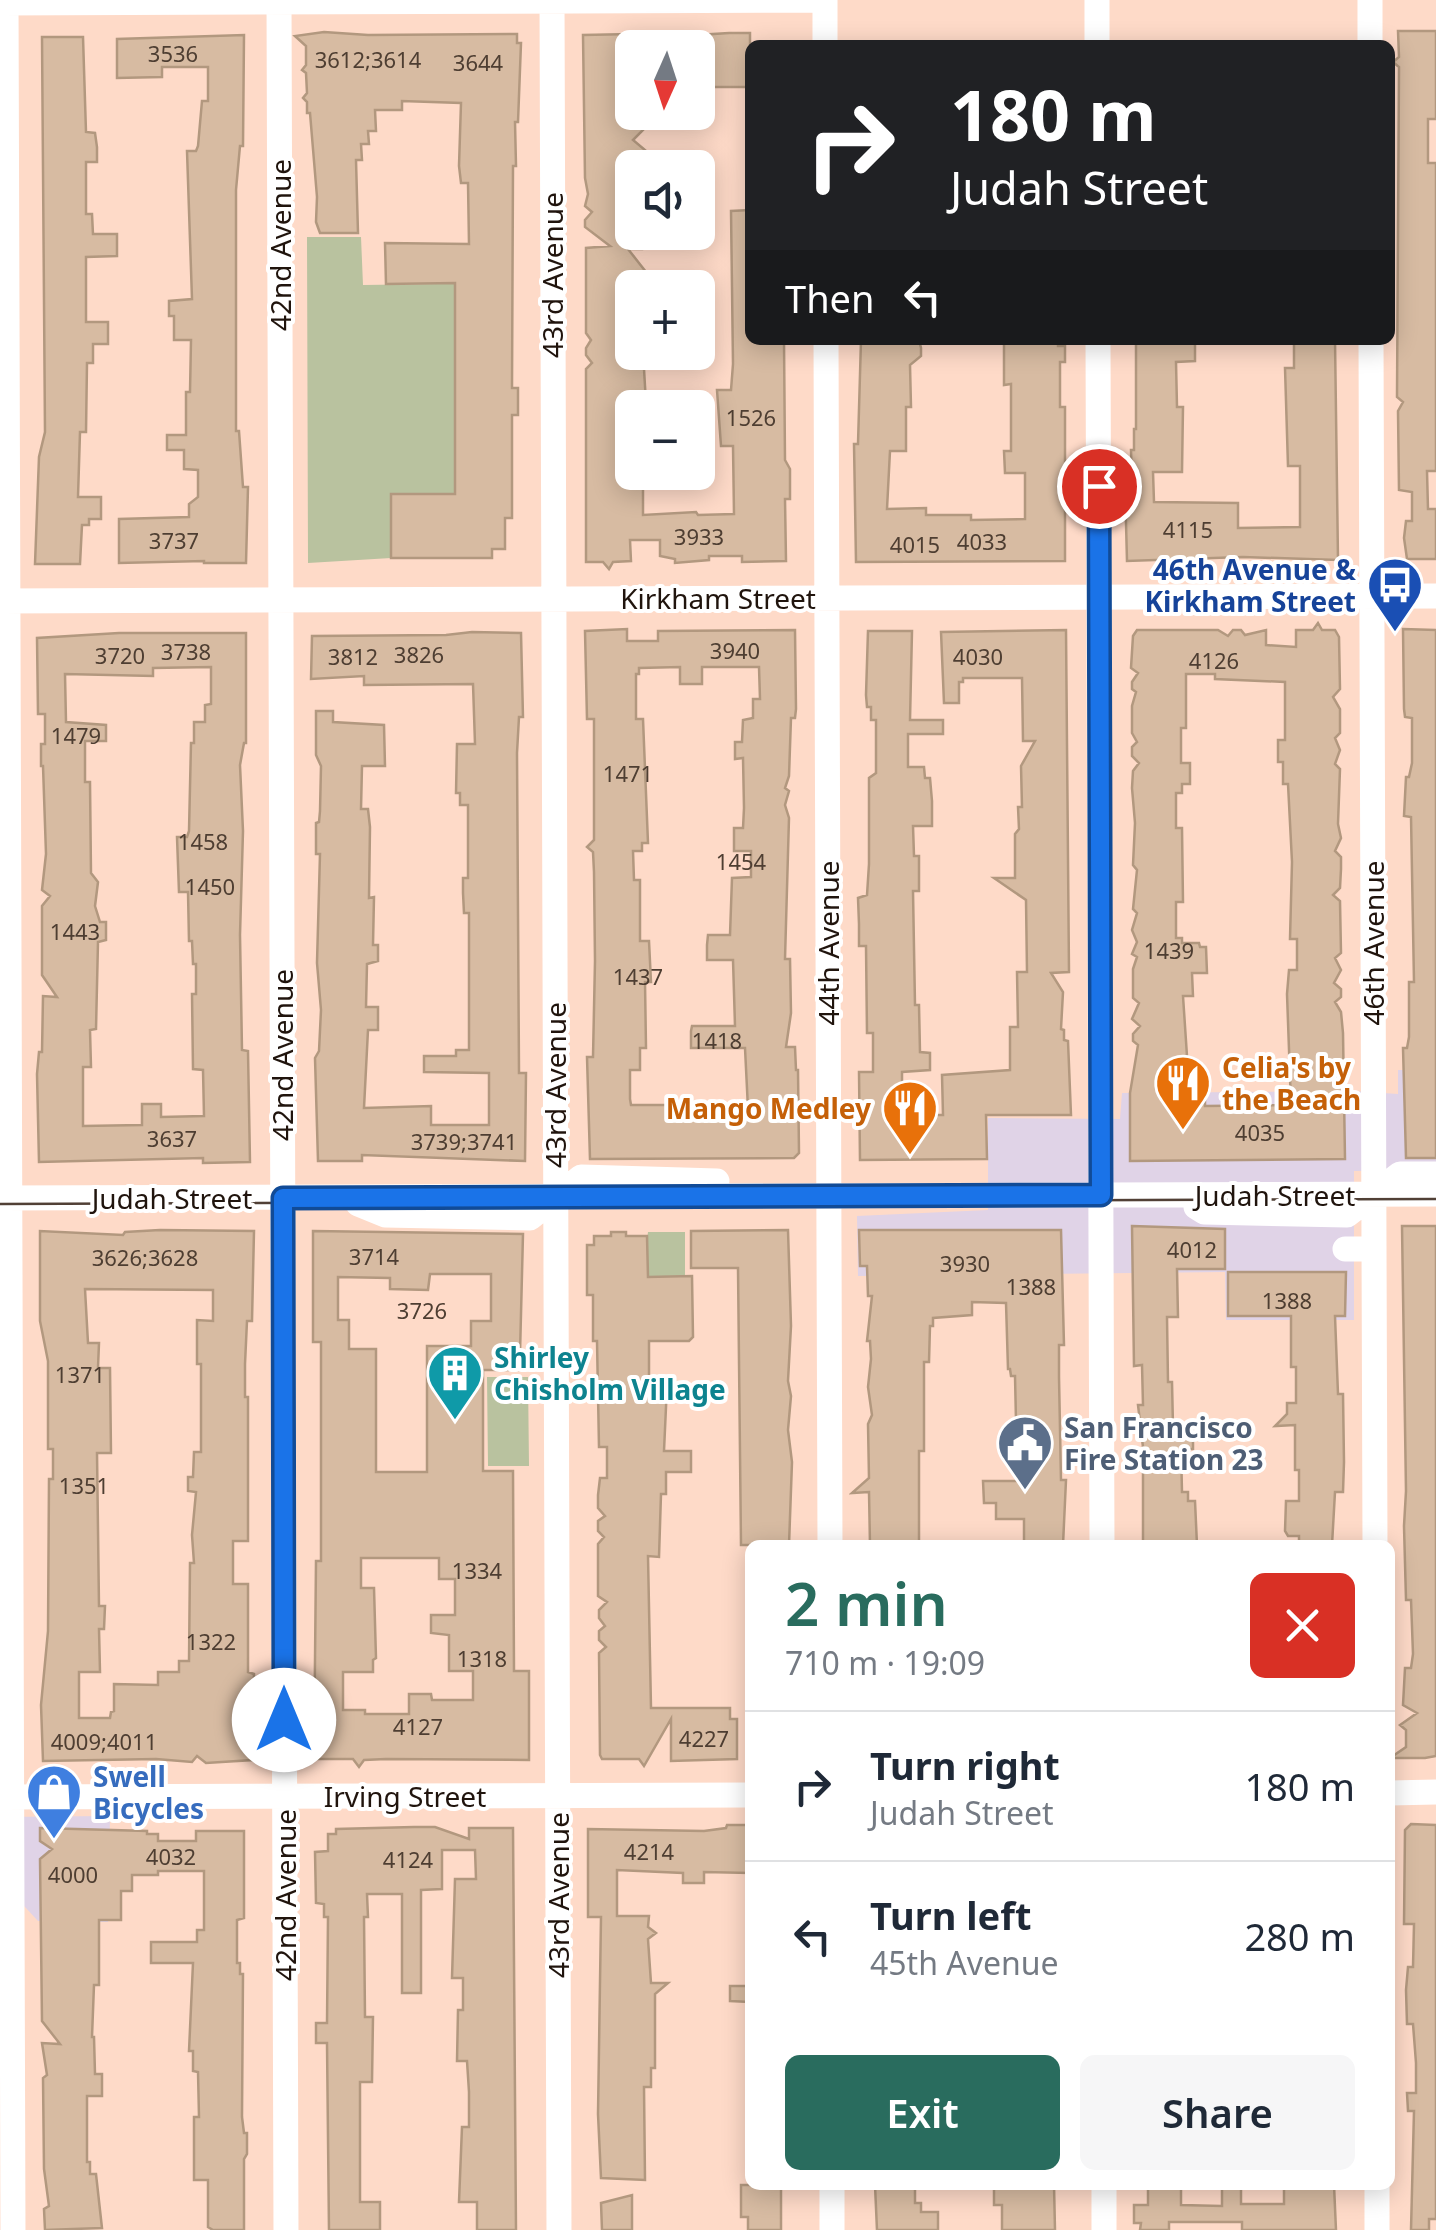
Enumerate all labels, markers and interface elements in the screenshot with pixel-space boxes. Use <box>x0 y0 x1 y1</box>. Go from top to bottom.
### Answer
north arrow <box>615 30 715 130</box>
map controls <box>615 30 715 490</box>
house number: 3536 <box>148 38 198 68</box>
house number: 3612;3614 <box>315 44 422 74</box>
house number: 3644 <box>453 47 504 77</box>
text: 180 m <box>950 66 1157 162</box>
icon: right <box>785 80 915 210</box>
button: sound <box>615 150 715 250</box>
text: Judah Street <box>950 157 1208 218</box>
street label: 42nd Avenue <box>261 159 299 331</box>
street label: 43rd Avenue <box>533 192 571 358</box>
button: + <box>615 270 715 370</box>
icon: left <box>895 270 950 325</box>
text: Then <box>785 272 875 324</box>
button: − <box>615 390 715 490</box>
house number: 1526 <box>726 402 776 432</box>
pin <box>1057 444 1142 529</box>
icon: arrive <box>1072 459 1127 514</box>
house number: 4115 <box>1163 514 1213 544</box>
house number: 3933 <box>674 521 724 551</box>
house number: 3737 <box>149 525 199 555</box>
house number: 4033 <box>957 526 1007 556</box>
house number: 4015 <box>890 529 940 559</box>
place label: 46th Avenue & Kirkham Street <box>1144 550 1356 620</box>
bus stop icon: 46th Avenue & Kirkham Street <box>1365 555 1425 634</box>
street label: Kirkham Street <box>620 579 816 617</box>
house number: 3940 <box>710 635 760 665</box>
house number: 3738 <box>161 636 211 666</box>
house number: 3826 <box>394 639 444 669</box>
house number: 3720 <box>95 640 145 670</box>
house number: 3812 <box>328 641 378 671</box>
house number: 4030 <box>953 641 1003 671</box>
house number: 4126 <box>1189 645 1239 675</box>
house number: 1479 <box>51 720 101 750</box>
house number: 1471 <box>603 758 653 788</box>
house number: 1458 <box>178 826 228 856</box>
house number: 1454 <box>716 846 767 876</box>
street label: 44th Avenue <box>809 860 847 1026</box>
street label: 46th Avenue <box>1354 860 1392 1026</box>
house number: 1450 <box>185 871 235 901</box>
house number: 1443 <box>50 916 100 946</box>
house number: 1439 <box>1144 935 1194 965</box>
house number: 1437 <box>613 961 663 991</box>
street label: 42nd Avenue <box>263 969 301 1141</box>
street label: 43rd Avenue <box>536 1002 574 1168</box>
house number: 1418 <box>692 1025 742 1055</box>
place label: Celia's by the Beach <box>1222 1048 1361 1118</box>
restaurant icon: Celia's by the Beach <box>1153 1053 1213 1132</box>
restaurant icon: Mango Medley <box>880 1078 940 1157</box>
place label: Mango Medley <box>666 1089 871 1127</box>
house number: 4035 <box>1235 1117 1285 1147</box>
house number: 3637 <box>147 1123 197 1153</box>
house number: 3739;3741 <box>411 1126 517 1156</box>
street label: Judah Street <box>1192 1176 1355 1214</box>
street label: Judah Street <box>89 1179 252 1217</box>
house number: 4012 <box>1167 1234 1217 1264</box>
house number: 3714 <box>349 1241 400 1271</box>
house number: 3626;3628 <box>92 1242 198 1272</box>
house number: 3930 <box>940 1248 990 1278</box>
house number: 1388 <box>1006 1271 1056 1301</box>
house number: 1388 <box>1262 1285 1312 1315</box>
house number: 3726 <box>397 1295 447 1325</box>
place label: Shirley Chisholm Village <box>494 1338 726 1408</box>
building icon: Shirley Chisholm Village <box>425 1343 485 1422</box>
house number: 1371 <box>55 1359 105 1389</box>
place label: San Francisco Fire Station 23 <box>1064 1408 1264 1478</box>
public building icon: San Francisco Fire Station 23 <box>995 1413 1055 1492</box>
house number: 1351 <box>59 1470 109 1500</box>
house number: 1334 <box>452 1555 503 1585</box>
text: 2 min <box>785 1562 948 1644</box>
button: close <box>1250 1573 1355 1678</box>
house number: 1322 <box>186 1626 236 1656</box>
text: 710 m · 19:09 <box>785 1641 985 1684</box>
house number: 1318 <box>457 1643 507 1673</box>
position arrow <box>232 1668 336 1772</box>
house number: 4127 <box>393 1711 443 1741</box>
house number: 4227 <box>679 1723 729 1753</box>
house number: 4009;4011 <box>51 1726 157 1756</box>
text: Turn right <box>870 1739 1060 1791</box>
place label: Swell Bicycles <box>93 1757 204 1827</box>
icon: right <box>785 1759 840 1814</box>
text: 180 m <box>1244 1760 1355 1812</box>
shop icon: Swell Bicycles <box>24 1762 84 1841</box>
street label: Irving Street <box>324 1777 486 1815</box>
text: Judah Street <box>870 1791 1054 1834</box>
street label: 42nd Avenue <box>266 1809 304 1981</box>
street label: 43rd Avenue <box>539 1812 577 1978</box>
house number: 4214 <box>624 1836 675 1866</box>
house number: 4032 <box>146 1841 196 1871</box>
house number: 4124 <box>383 1844 434 1874</box>
house number: 4000 <box>48 1859 98 1889</box>
text: Turn left <box>870 1889 1032 1941</box>
icon: left <box>785 1909 840 1964</box>
text: 280 m <box>1244 1910 1355 1962</box>
text: 45th Avenue <box>870 1941 1059 1984</box>
button: Exit <box>785 2055 1060 2170</box>
button: Share <box>1080 2055 1355 2170</box>

